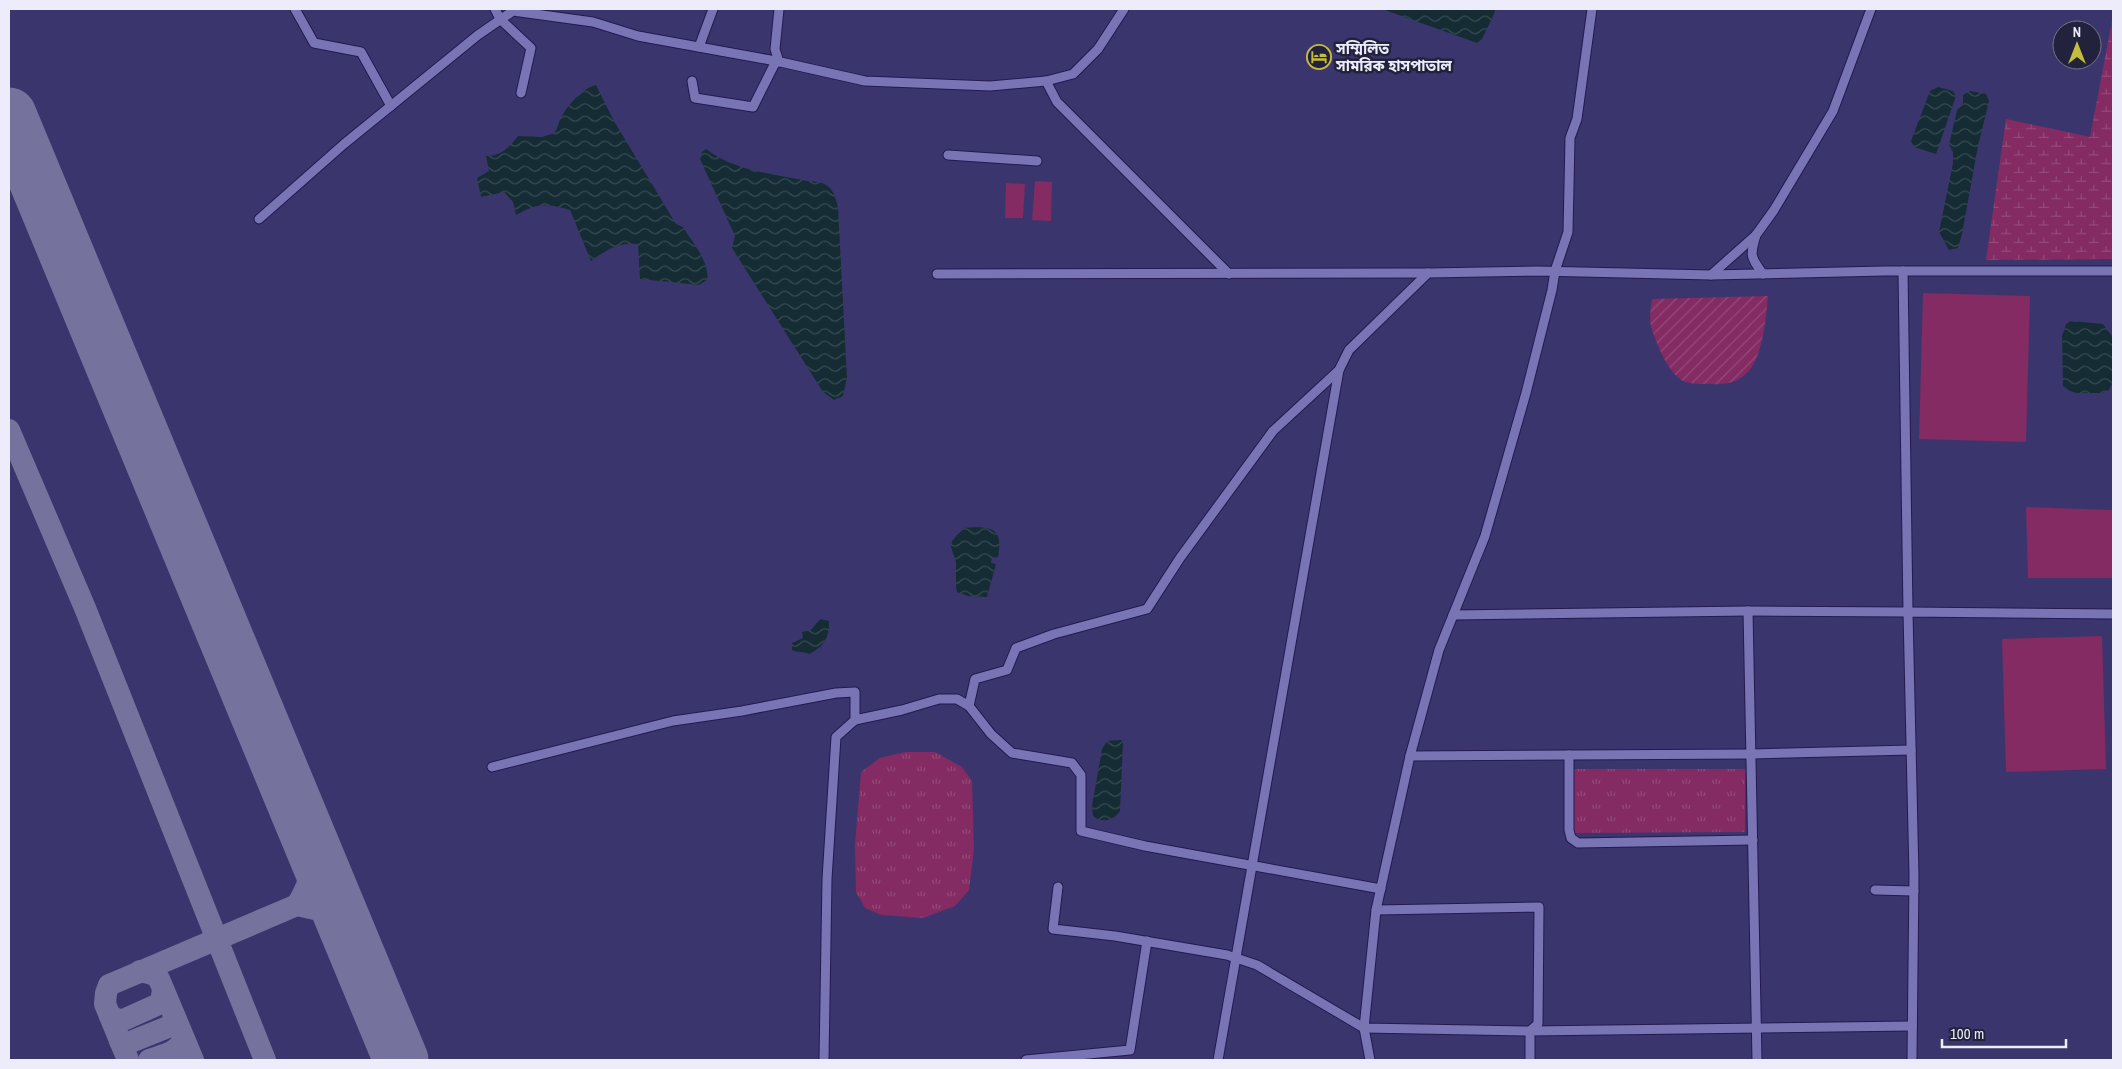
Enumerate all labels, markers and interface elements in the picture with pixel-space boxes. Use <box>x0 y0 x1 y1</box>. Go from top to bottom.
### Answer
north arrow <box>2052 20 2102 70</box>
text: N <box>2073 23 2081 41</box>
place label: সম্মিলিত সামরিক হাসপাতাল <box>1335 38 1452 76</box>
hotel icon: সম্মিলিত সামরিক হাসপাতাল <box>1306 44 1332 70</box>
scale bar <box>1942 1016 2066 1048</box>
text: 100 m <box>1950 1023 1984 1044</box>

